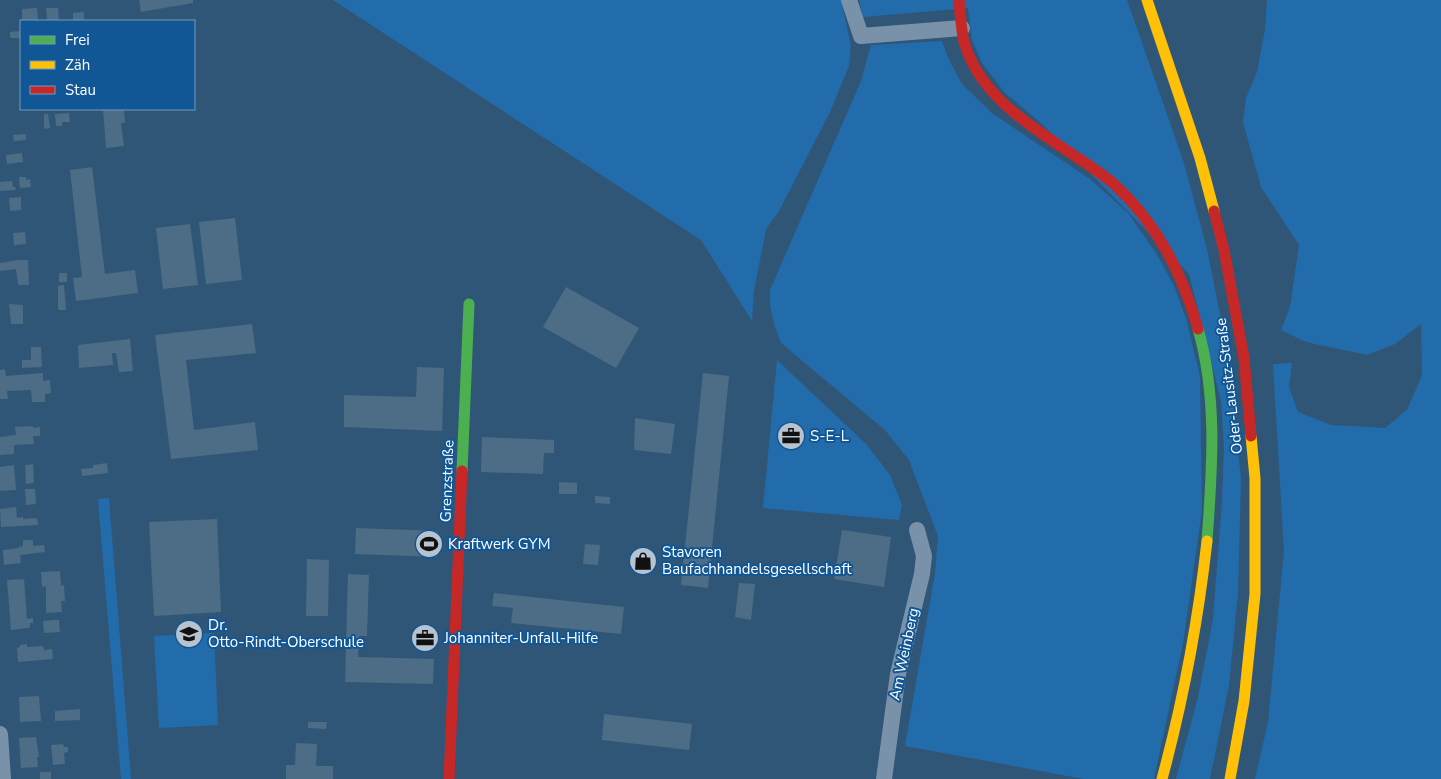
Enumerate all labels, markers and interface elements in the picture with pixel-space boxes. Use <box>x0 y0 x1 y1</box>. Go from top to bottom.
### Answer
legend <box>20 20 195 110</box>
text: Frei <box>65 30 90 50</box>
text: Zäh <box>65 55 90 75</box>
text: Stau <box>65 80 96 100</box>
street label: Oder-Lausitz-Straße <box>1211 317 1247 455</box>
office icon: S-E-L <box>776 421 806 451</box>
place label: S-E-L <box>810 426 849 446</box>
street label: Grenzstraße <box>436 439 458 523</box>
sports icon: Kraftwerk GYM <box>414 529 444 559</box>
place label: Kraftwerk GYM <box>448 534 551 554</box>
place label: Stavoren Baufachhandelsgesellschaft <box>662 542 852 579</box>
shop icon: Stavoren Baufachhandelsgesellschaft <box>628 546 658 576</box>
street label: Am Weinberg <box>884 606 924 702</box>
place label: Dr. Otto-Rindt-Oberschule <box>208 615 364 652</box>
school or university icon: Dr. Otto-Rindt-Oberschule <box>174 619 204 649</box>
office icon: Johanniter-Unfall-Hilfe <box>410 623 440 653</box>
place label: Johanniter-Unfall-Hilfe <box>443 628 598 648</box>

